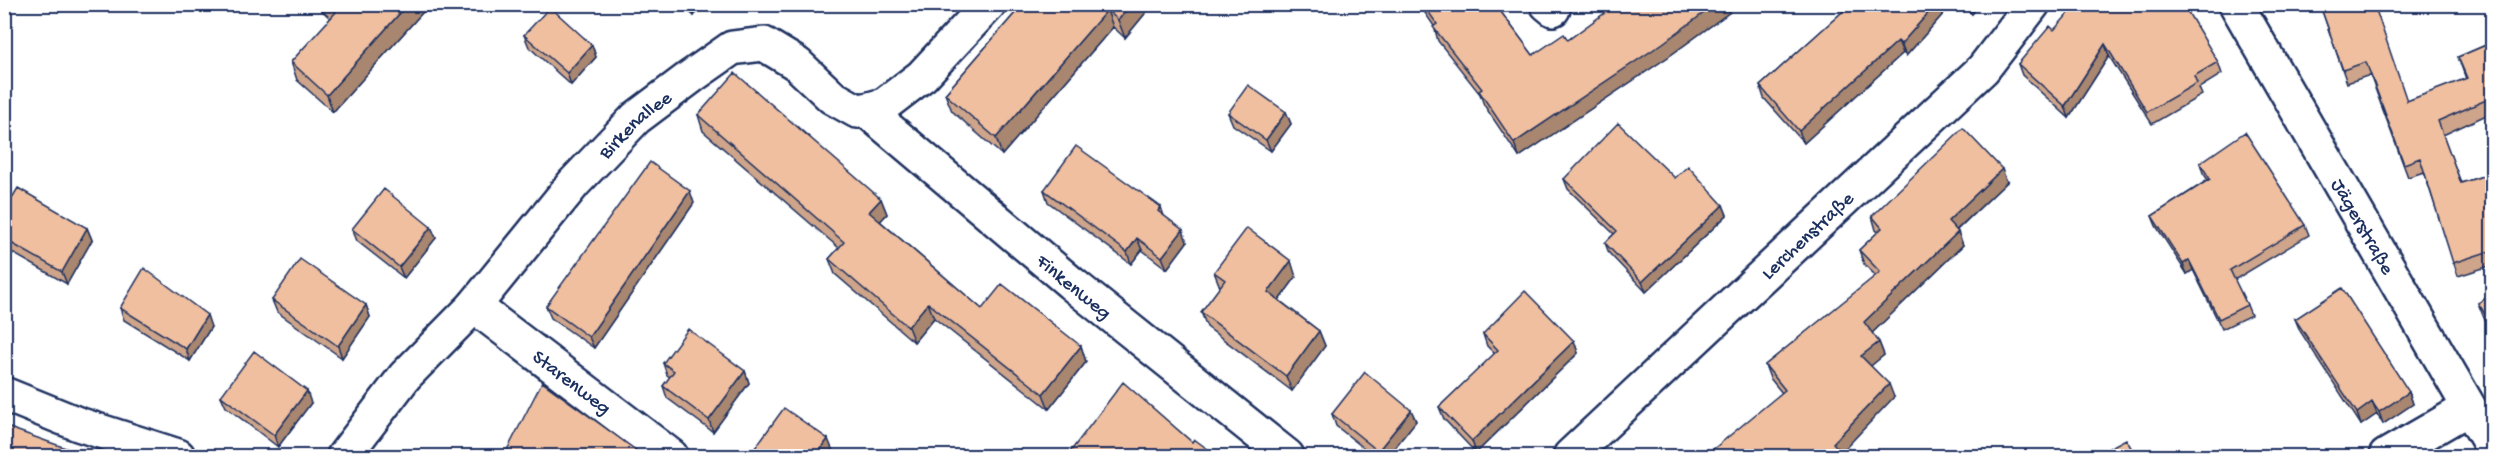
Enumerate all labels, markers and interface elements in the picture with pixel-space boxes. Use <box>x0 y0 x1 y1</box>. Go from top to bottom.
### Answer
street label: Birkenallee <box>594 87 678 166</box>
street label: Jägerstraße <box>2324 175 2398 280</box>
street label: Lerchenstraße <box>1758 188 1860 286</box>
street label: Finkenweg <box>1030 250 1115 326</box>
street label: Starenweg <box>527 347 614 421</box>

